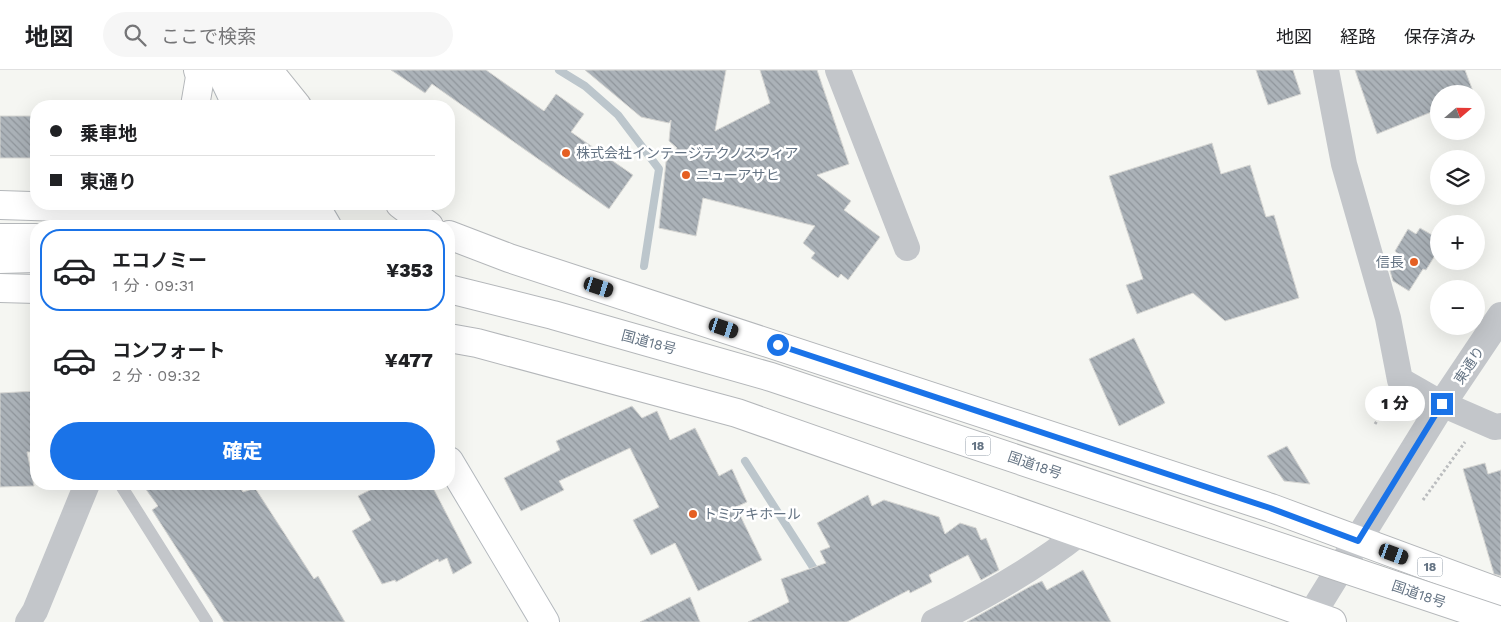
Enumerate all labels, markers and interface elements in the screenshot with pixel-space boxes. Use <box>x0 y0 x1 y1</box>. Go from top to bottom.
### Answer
search box <box>103 12 453 57</box>
icon: search <box>121 21 149 49</box>
text: 地図 <box>25 23 73 51</box>
text: ここで検索 <box>161 25 256 48</box>
text: 地図 <box>1276 26 1312 47</box>
text: 経路 <box>1340 26 1376 47</box>
text: 保存済み <box>1404 26 1476 47</box>
north arrow <box>1430 85 1485 140</box>
map controls <box>1430 85 1485 335</box>
text: 乗車地 <box>80 122 137 145</box>
place label: 株式会社インテージテクノスフィア <box>576 145 799 161</box>
marker: 株式会社インテージテクノスフィア <box>560 147 572 159</box>
button: layers <box>1430 150 1485 205</box>
place label: ニューアサヒ <box>696 167 779 183</box>
marker: ニューアサヒ <box>680 169 692 181</box>
text: 東通り <box>80 170 137 193</box>
button: + <box>1430 215 1485 270</box>
icon: car <box>52 248 97 293</box>
text: エコノミー <box>112 249 207 272</box>
place label: 信長 <box>1376 254 1404 270</box>
marker: 信長 <box>1408 256 1420 268</box>
text: ¥353 <box>386 259 433 282</box>
car <box>582 275 615 299</box>
text: 1 分 · 09:31 <box>112 276 194 295</box>
button: − <box>1430 280 1485 335</box>
car <box>707 316 740 340</box>
street label: 国道18号 <box>620 327 678 357</box>
route start <box>767 334 789 356</box>
icon: car <box>52 338 97 383</box>
text: コンフォート <box>112 339 225 362</box>
street label: 東通り <box>1451 343 1487 387</box>
text: ¥477 <box>385 349 433 372</box>
text: 2 分 · 09:32 <box>112 366 201 385</box>
callout: 1 分 <box>1364 386 1424 422</box>
route end <box>1431 393 1453 415</box>
text: 1 分 <box>1381 394 1409 413</box>
button: 確定 <box>50 422 435 480</box>
road number: 18 <box>966 436 990 456</box>
street label: 国道18号 <box>1006 448 1064 482</box>
place label: トミアキホール <box>703 506 801 522</box>
marker: トミアキホール <box>687 508 699 520</box>
car <box>1377 542 1410 566</box>
road number: 18 <box>1418 558 1442 577</box>
street label: 国道18号 <box>1390 577 1448 611</box>

